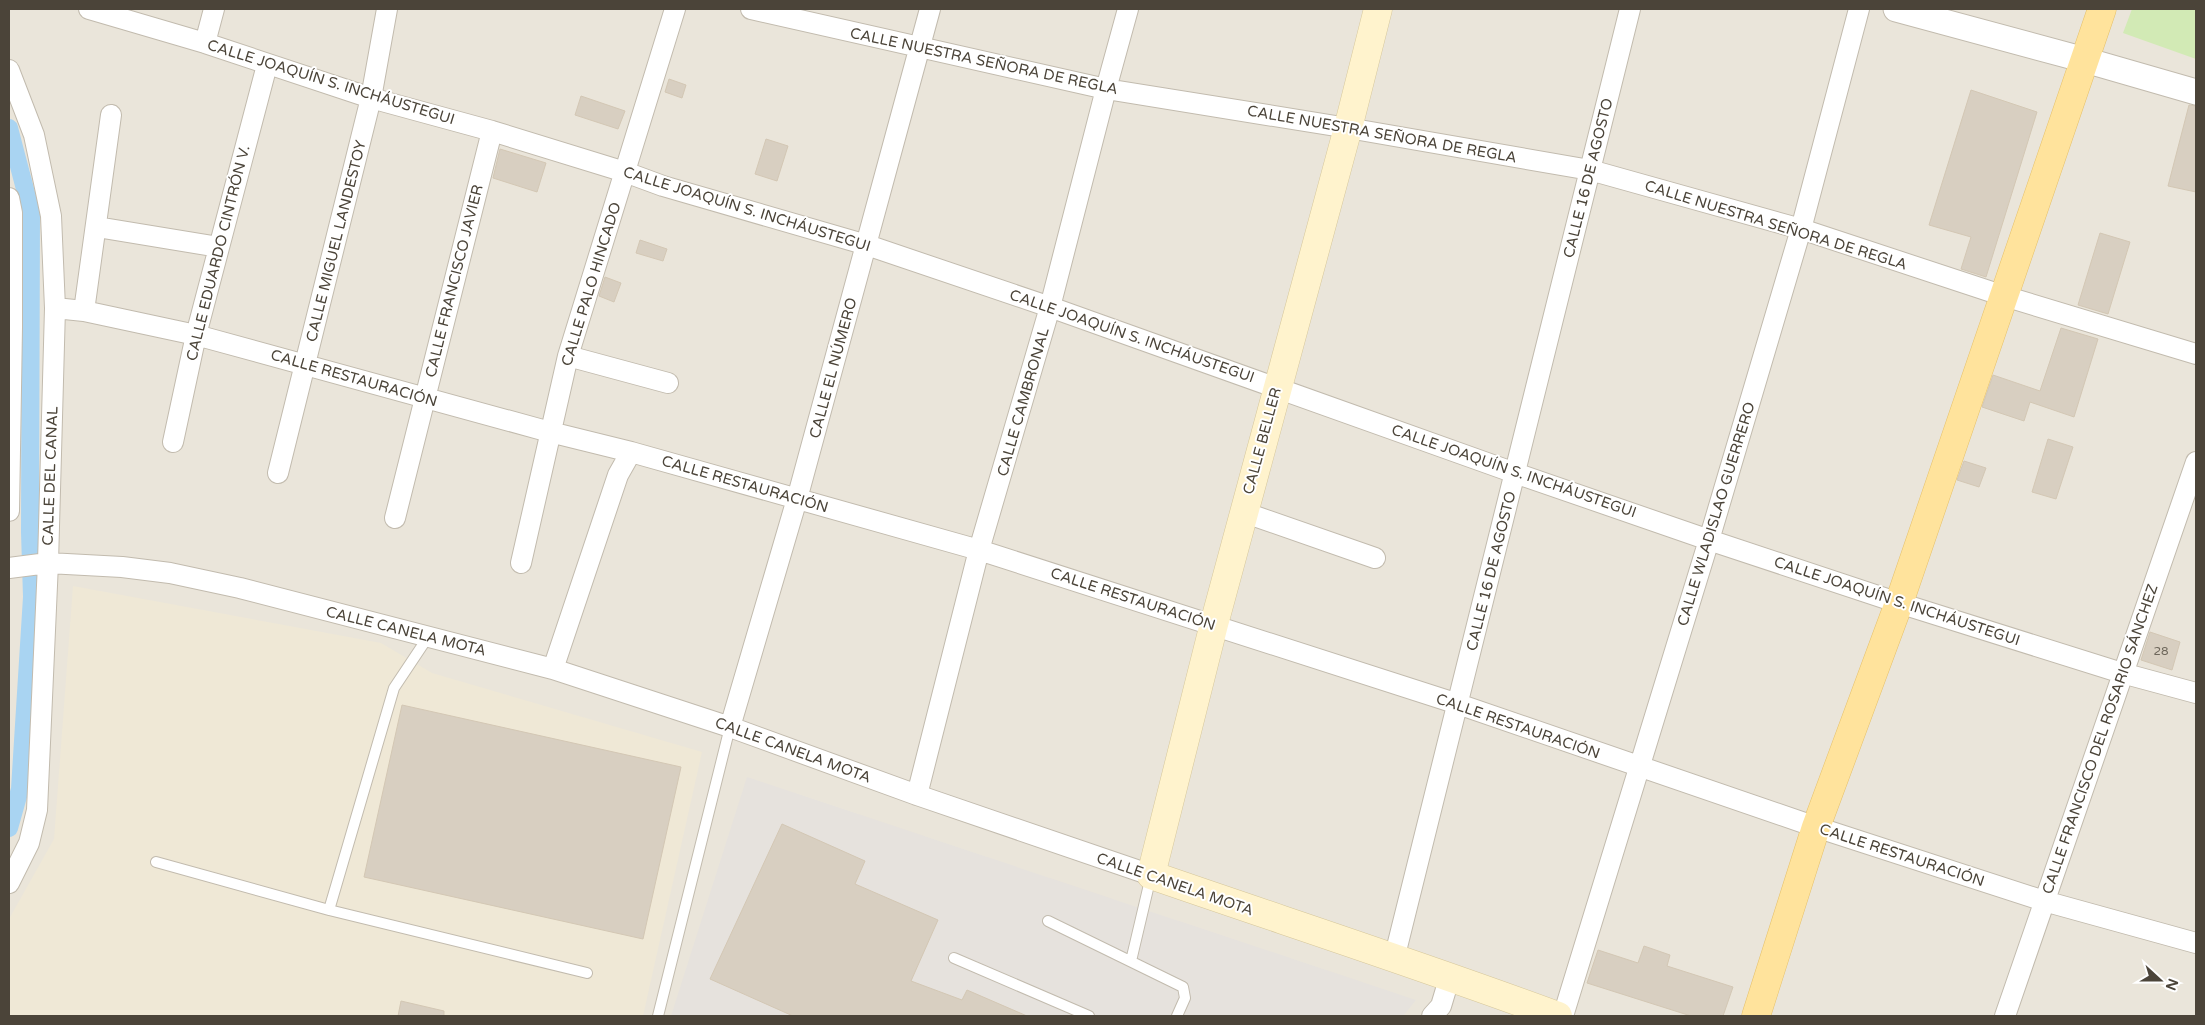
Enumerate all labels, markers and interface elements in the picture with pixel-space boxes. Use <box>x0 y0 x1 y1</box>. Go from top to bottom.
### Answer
street label: CALLE NUESTRA SEÑORA DE REGLA <box>848 24 1120 98</box>
street label: CALLE JOAQUÍN S. INCHÁUSTEGUI <box>205 36 457 128</box>
street label: CALLE 16 DE AGOSTO <box>1559 96 1617 260</box>
street label: CALLE NUESTRA SEÑORA DE REGLA <box>1246 101 1518 167</box>
street label: CALLE MIGUEL LANDESTOY <box>302 138 370 344</box>
street label: CALLE EDUARDO CINTRÓN V. <box>182 143 254 363</box>
street label: CALLE JOAQUÍN S. INCHÁUSTEGUI <box>621 163 873 255</box>
street label: CALLE NUESTRA SEÑORA DE REGLA <box>1643 176 1909 274</box>
street label: CALLE FRANCISCO JAVIER <box>421 183 487 379</box>
street label: CALLE PALO HINCADO <box>557 200 625 368</box>
street label: CALLE JOAQUÍN S. INCHÁUSTEGUI <box>1007 286 1257 386</box>
street label: CALLE EL NÚMERO <box>806 296 860 440</box>
street label: CALLE CAMBRONAL <box>993 325 1053 478</box>
street label: CALLE RESTAURACIÓN <box>269 346 439 410</box>
street label: CALLE BELLER <box>1239 386 1285 496</box>
street label: CALLE WLADISLAO GUERRERO <box>1673 400 1759 628</box>
street label: CALLE DEL CANAL <box>39 406 61 546</box>
street label: CALLE JOAQUÍN S. INCHÁUSTEGUI <box>1389 421 1639 521</box>
street label: CALLE RESTAURACIÓN <box>660 452 830 516</box>
street label: CALLE 16 DE AGOSTO <box>1462 489 1520 653</box>
street label: CALLE JOAQUÍN S. INCHÁUSTEGUI <box>1772 553 2022 649</box>
street label: CALLE RESTAURACIÓN <box>1048 564 1218 634</box>
street label: CALLE FRANCISCO DEL ROSARIO SÁNCHEZ <box>2038 582 2162 896</box>
street label: CALLE CANELA MOTA <box>324 602 488 660</box>
house number: 28 <box>2153 644 2169 658</box>
street label: CALLE RESTAURACIÓN <box>1434 689 1602 763</box>
street label: CALLE CANELA MOTA <box>713 713 873 787</box>
street label: CALLE RESTAURACIÓN <box>1817 820 1987 890</box>
street label: CALLE CANELA MOTA <box>1094 849 1256 919</box>
north arrow <box>2135 955 2185 1005</box>
text: N <box>2162 976 2182 993</box>

